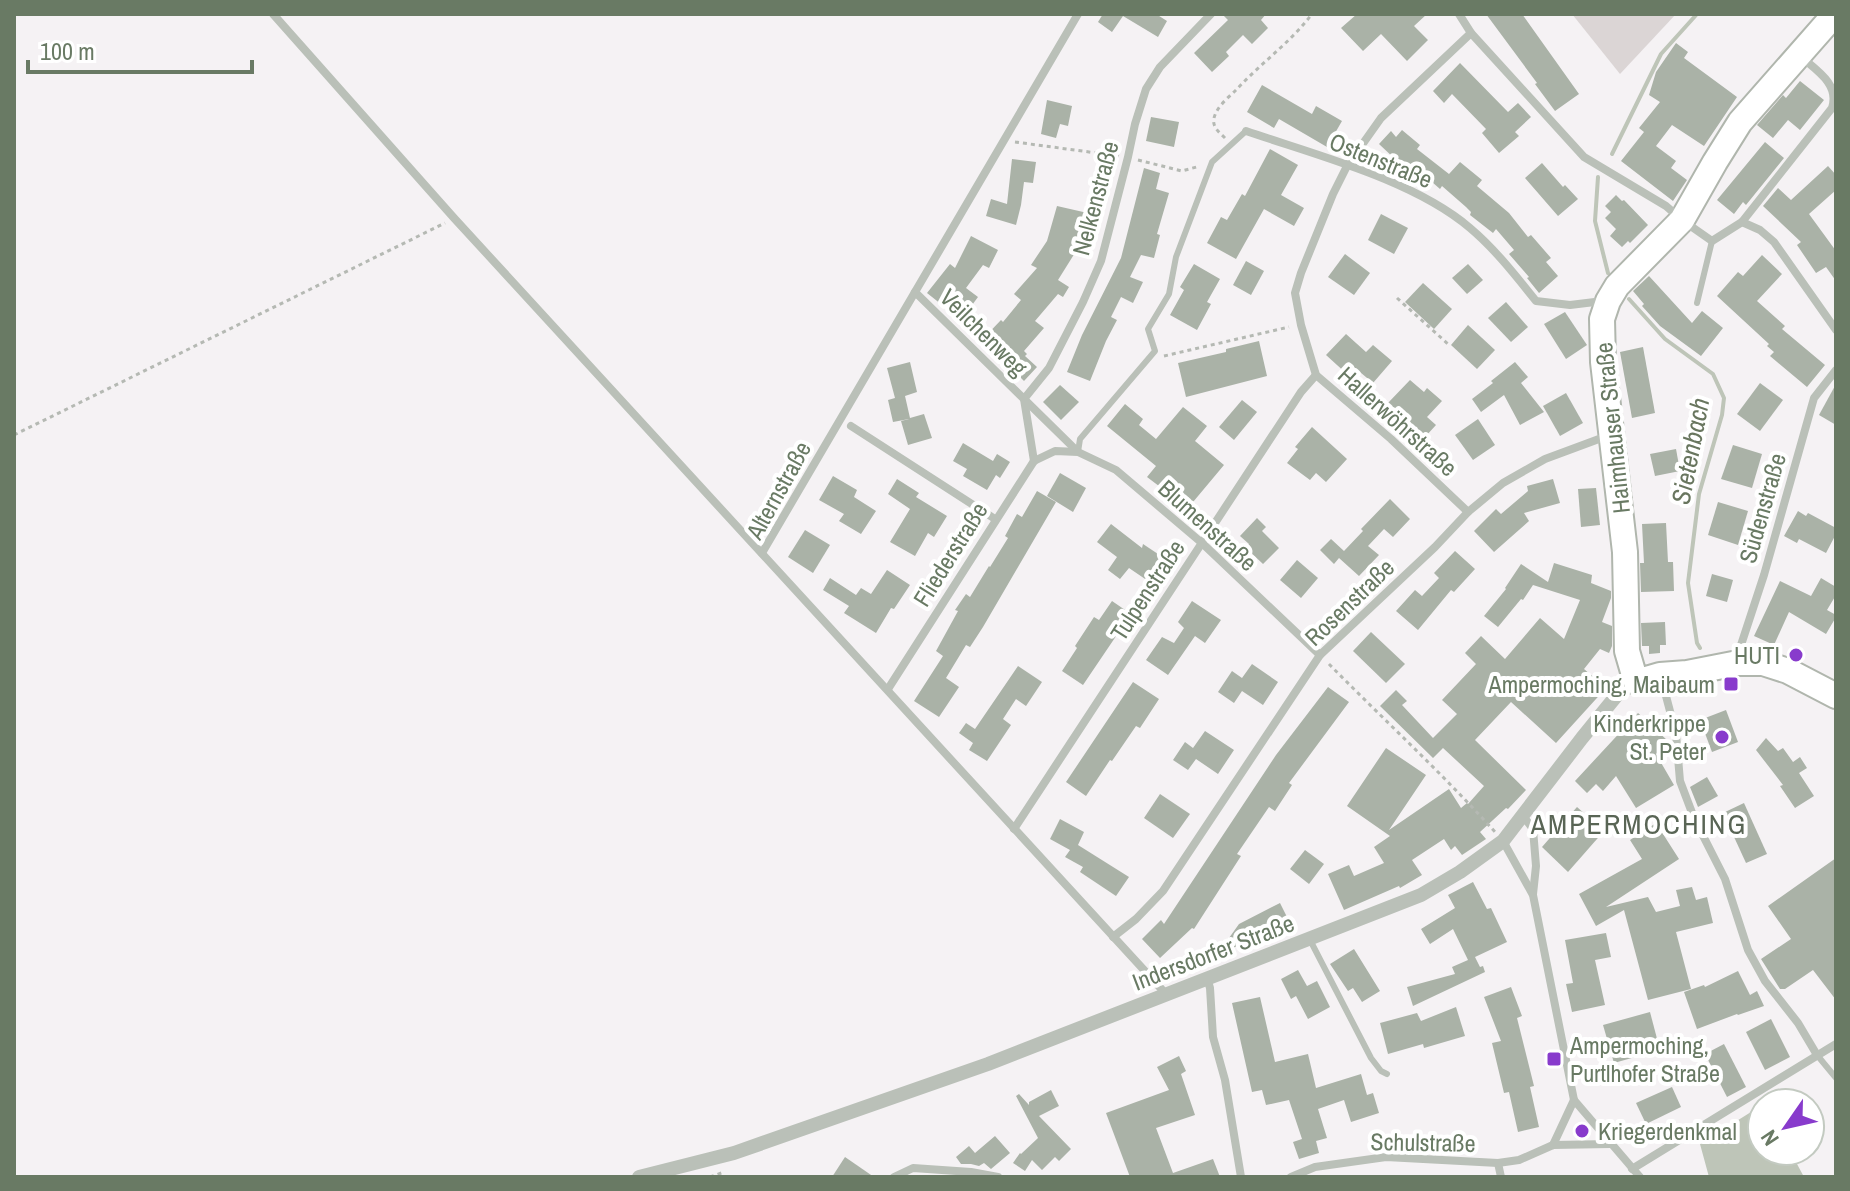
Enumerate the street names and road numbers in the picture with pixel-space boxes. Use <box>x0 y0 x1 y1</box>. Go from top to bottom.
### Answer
street label: Ostenstraße <box>1325 125 1437 195</box>
street label: Nelkenstraße <box>1064 137 1126 259</box>
street label: Veilchenweg <box>933 281 1035 383</box>
street label: Haimhauser Straße <box>1587 341 1637 515</box>
street label: Hallerwöhrstraße <box>1332 359 1464 483</box>
street label: Alternstraße <box>738 435 818 546</box>
street label: Südenstraße <box>1731 449 1793 567</box>
street label: Blumenstraße <box>1152 472 1264 578</box>
street label: Fliederstraße <box>905 496 995 612</box>
street label: Tulpenstraße <box>1102 533 1192 647</box>
street label: Rosenstraße <box>1297 551 1401 653</box>
street label: Indersdorfer Straße <box>1128 906 1298 998</box>
street label: Schulstraße <box>1370 1125 1476 1159</box>

